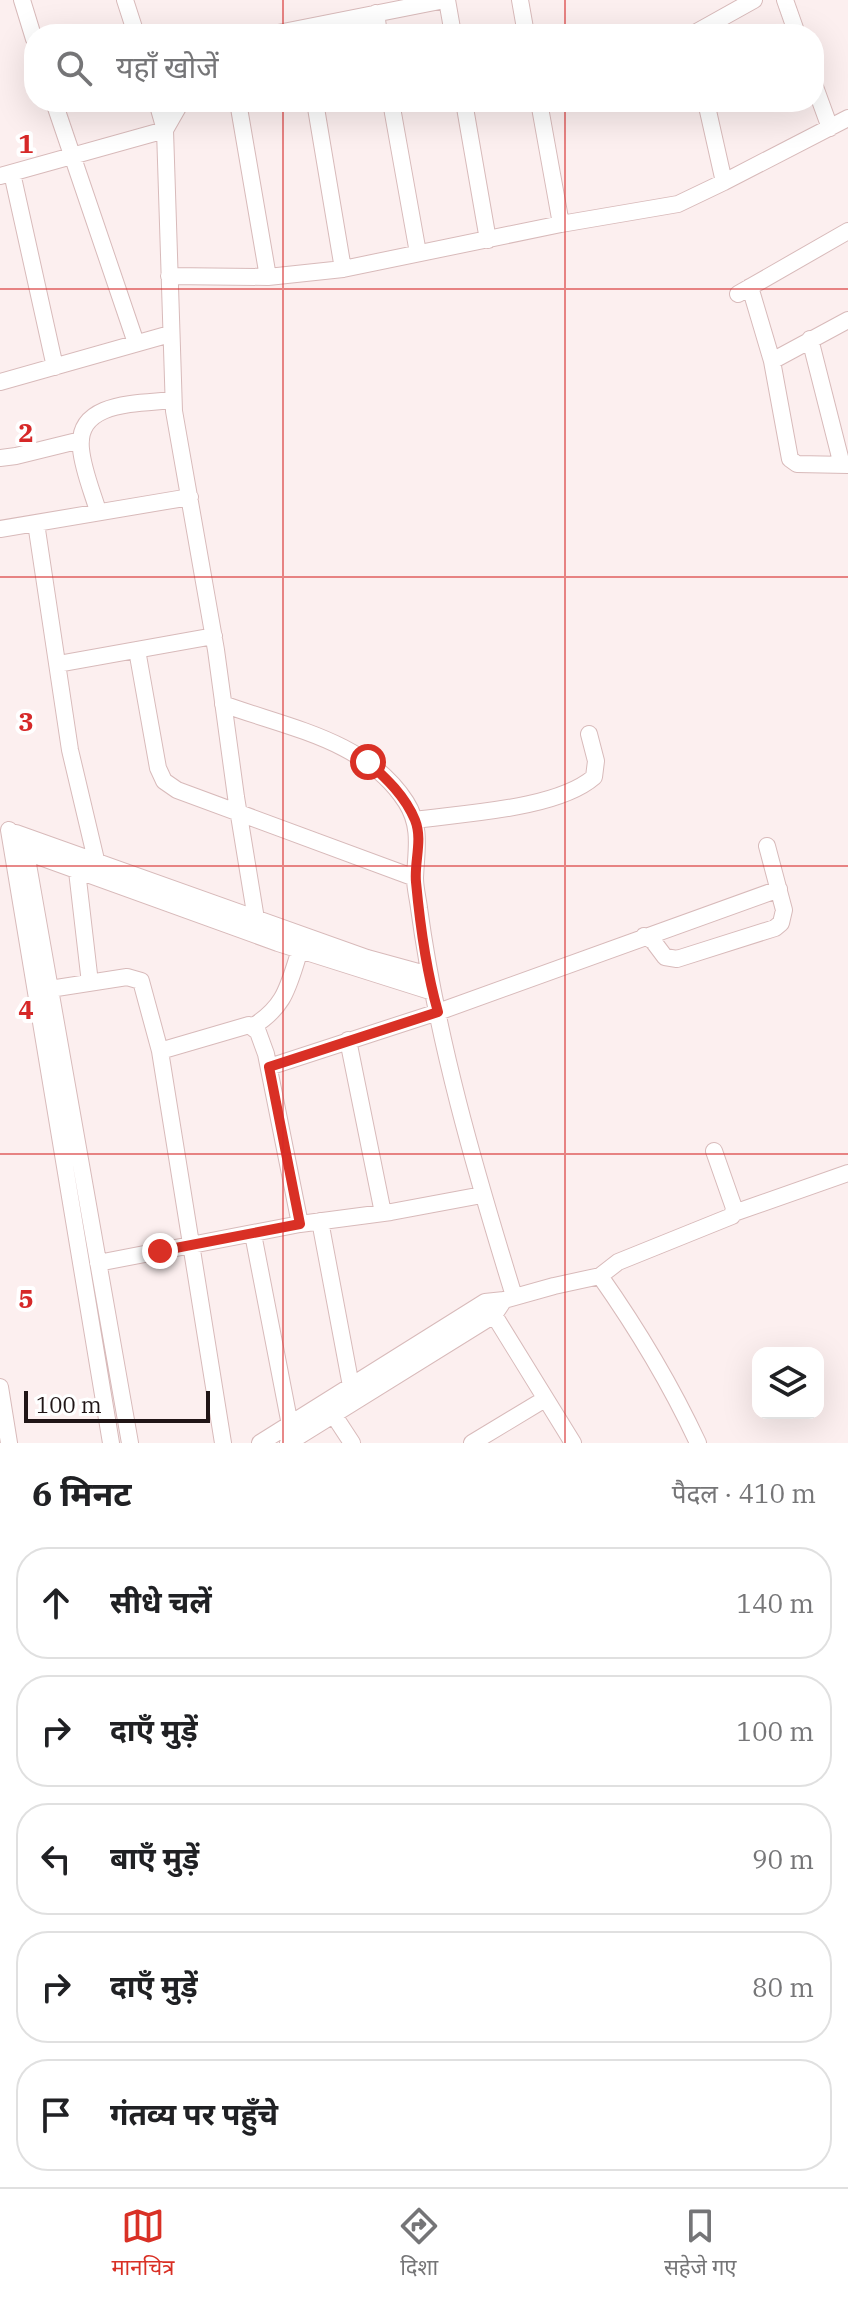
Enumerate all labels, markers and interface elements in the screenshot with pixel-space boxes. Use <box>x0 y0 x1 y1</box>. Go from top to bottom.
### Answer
search box <box>24 24 824 112</box>
icon: search <box>52 46 96 90</box>
text: यहाँ खोजें <box>116 47 219 86</box>
text: 1 <box>18 126 34 160</box>
text: 2 <box>18 415 34 449</box>
text: 3 <box>18 704 34 738</box>
route start <box>350 744 386 780</box>
text: 4 <box>18 992 34 1026</box>
route end <box>142 1233 178 1269</box>
text: 5 <box>18 1281 34 1315</box>
map controls <box>752 1347 824 1419</box>
button: layers <box>752 1347 824 1419</box>
scale bar <box>24 1387 210 1423</box>
text: 100 m <box>36 1390 102 1419</box>
text: 6 मिनट <box>32 1471 132 1515</box>
text: पैदल · 410 m <box>672 1476 816 1510</box>
icon: ahead <box>34 1581 78 1625</box>
text: सीधे चलें <box>110 1582 212 1621</box>
text: 140 m <box>736 1586 814 1620</box>
icon: right <box>34 1709 78 1753</box>
text: दाएँ मुड़ें <box>110 1710 198 1749</box>
text: 100 m <box>736 1714 814 1748</box>
icon: left <box>34 1837 78 1881</box>
text: बाएँ मुड़ें <box>110 1838 199 1877</box>
text: 90 m <box>752 1842 814 1876</box>
icon: right <box>34 1965 78 2009</box>
text: दाएँ मुड़ें <box>110 1966 198 2005</box>
text: 80 m <box>752 1970 814 2004</box>
icon: arrive <box>34 2093 78 2137</box>
text: गंतव्य पर पहुँचे <box>110 2094 278 2133</box>
tab: मानचित्र <box>111 2204 174 2284</box>
tab: दिशा <box>397 2204 441 2284</box>
tab: सहेजे गए <box>664 2204 737 2284</box>

